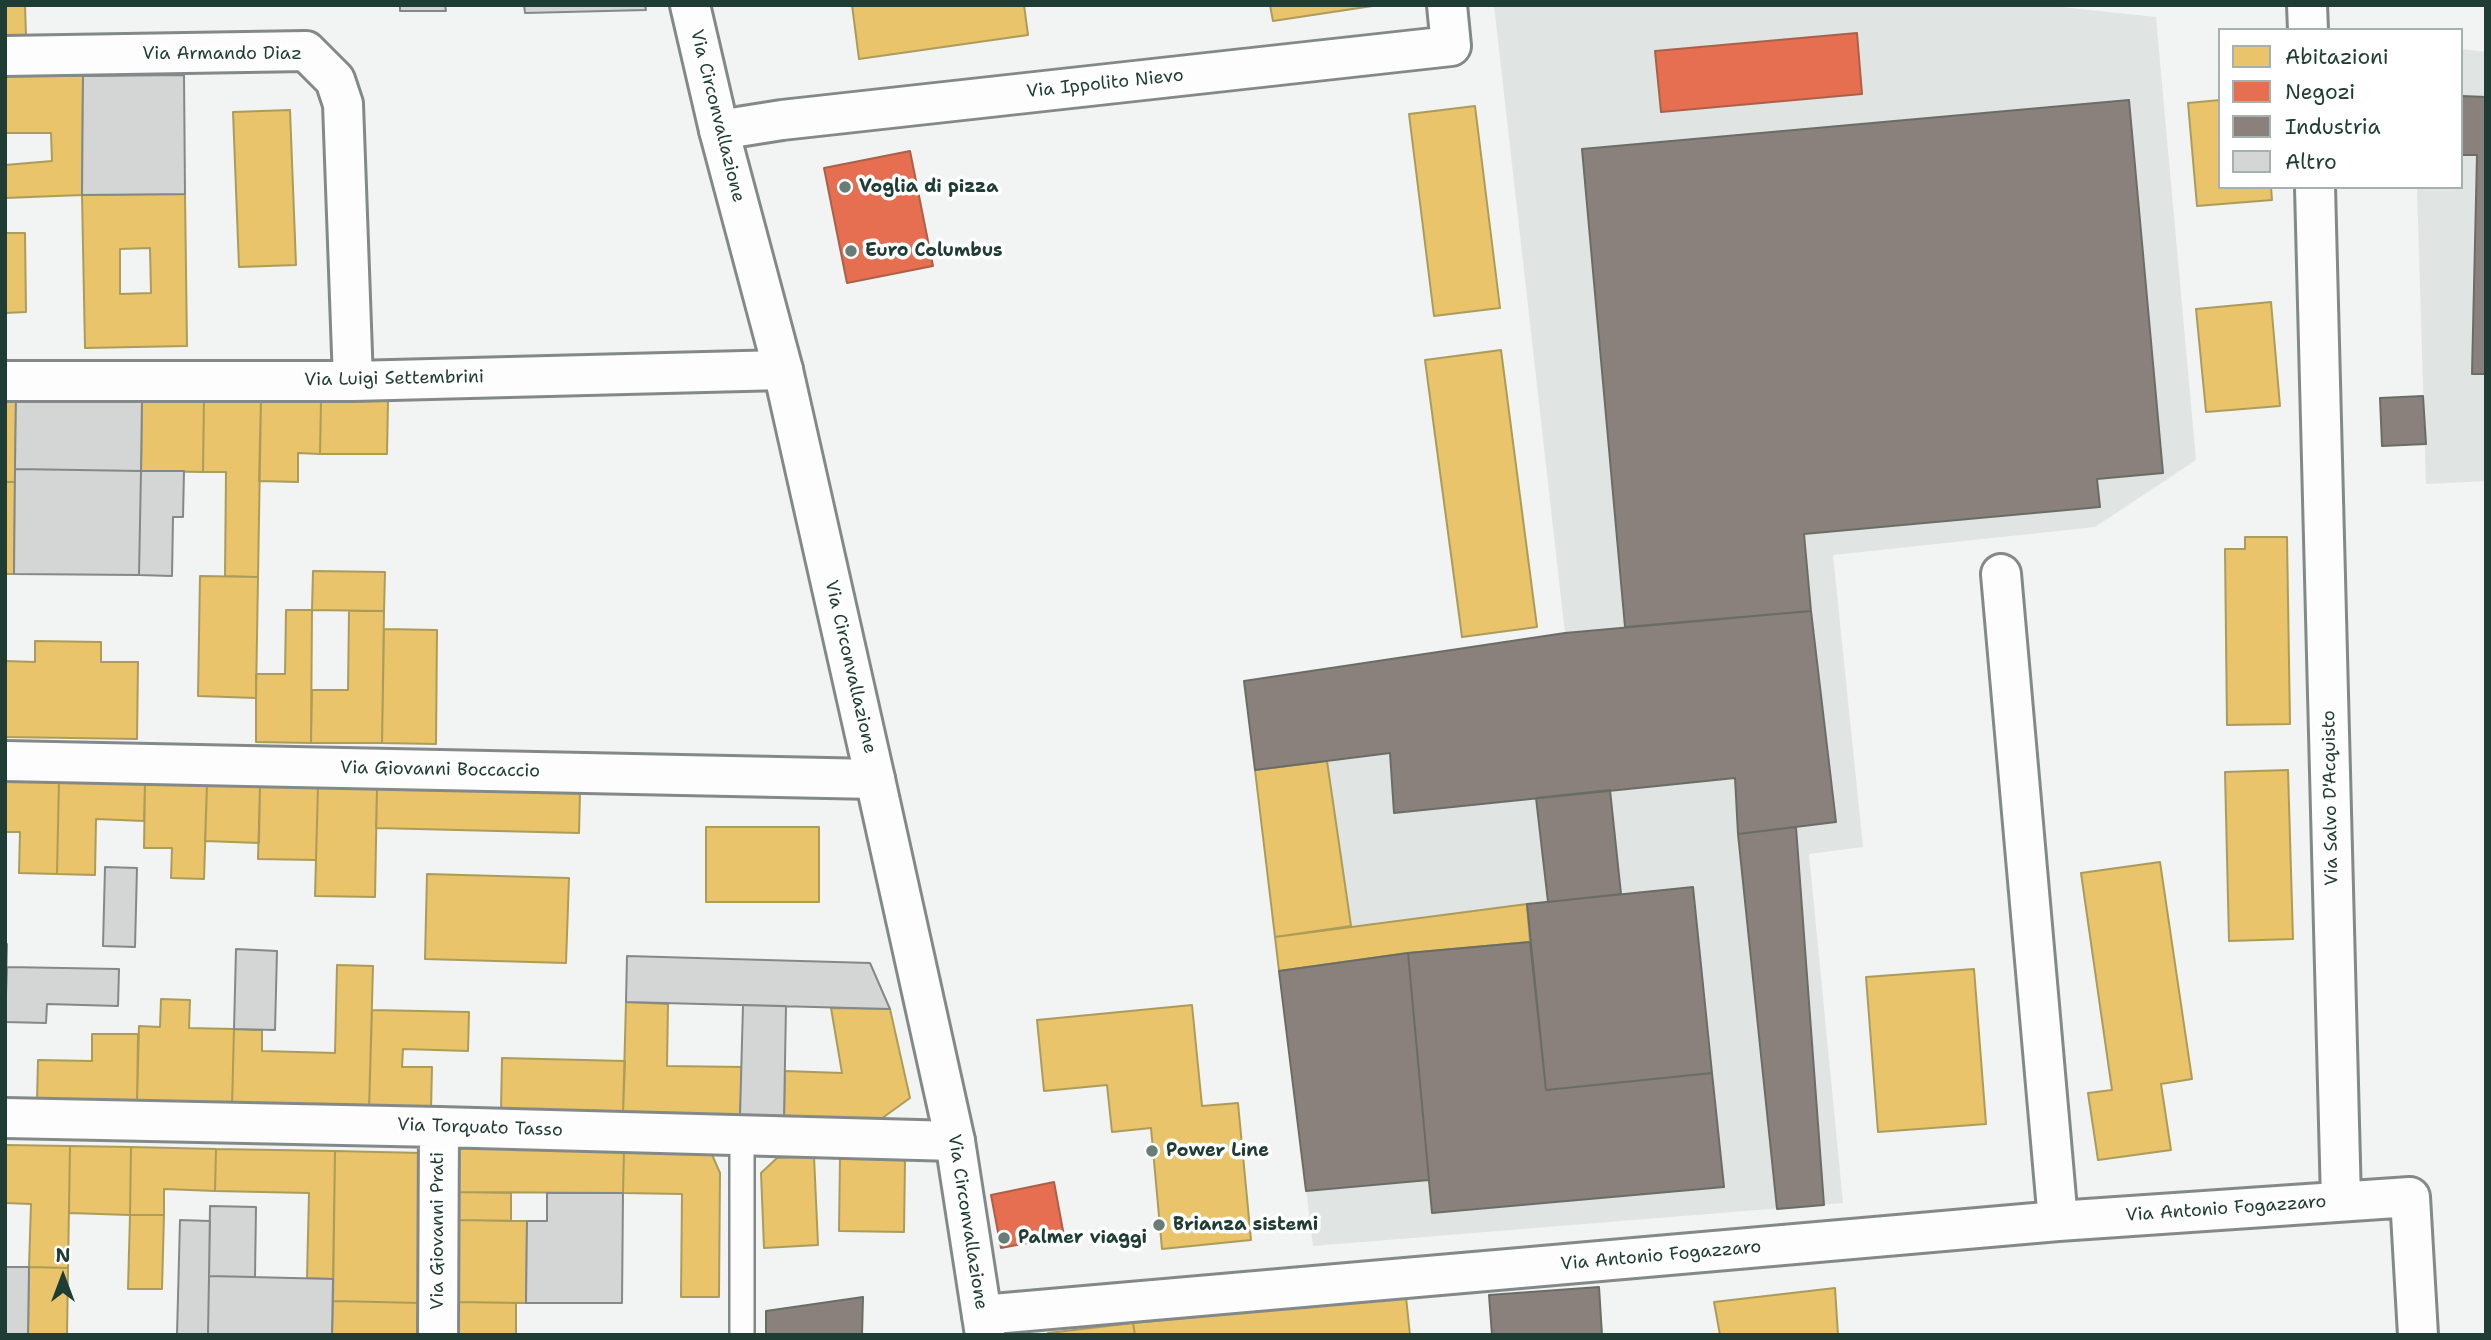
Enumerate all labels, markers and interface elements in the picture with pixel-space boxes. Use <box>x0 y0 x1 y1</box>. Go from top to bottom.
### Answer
street label: Via Circonvallazione <box>685 27 749 205</box>
legend <box>2218 28 2463 189</box>
street label: Via Armando Diaz <box>142 43 302 65</box>
text: Abitazioni <box>2285 43 2389 71</box>
street label: Via Ippolito Nievo <box>1025 65 1185 103</box>
text: Negozi <box>2285 78 2355 106</box>
text: Industria <box>2285 113 2381 141</box>
text: Altro <box>2285 148 2337 176</box>
place label: Voglia di pizza <box>859 176 998 198</box>
marker: Voglia di pizza <box>837 179 853 195</box>
place label: Euro Columbus <box>865 240 1003 262</box>
marker: Euro Columbus <box>843 243 859 259</box>
street label: Via Luigi Settembrini <box>304 367 484 391</box>
street label: Via Circonvallazione <box>820 578 880 756</box>
street label: Via Salvo D'Acquisto <box>2319 710 2343 886</box>
street label: Via Giovanni Boccaccio <box>340 757 540 783</box>
street label: Via Torquato Tasso <box>397 1114 563 1142</box>
street label: Via Circonvallazione <box>942 1133 992 1311</box>
place label: Power Line <box>1166 1140 1269 1162</box>
marker: Power Line <box>1144 1143 1160 1159</box>
street label: Via Giovanni Prati <box>427 1152 449 1310</box>
street label: Via Antonio Fogazzaro <box>2125 1191 2327 1227</box>
place label: Brianza sistemi <box>1173 1214 1318 1236</box>
marker: Brianza sistemi <box>1151 1217 1167 1233</box>
place label: Palmer viaggi <box>1018 1227 1147 1249</box>
marker: Palmer viaggi <box>996 1230 1012 1246</box>
street label: Via Antonio Fogazzaro <box>1560 1236 1762 1276</box>
north arrow <box>28 1242 98 1312</box>
text: N <box>55 1243 71 1268</box>

